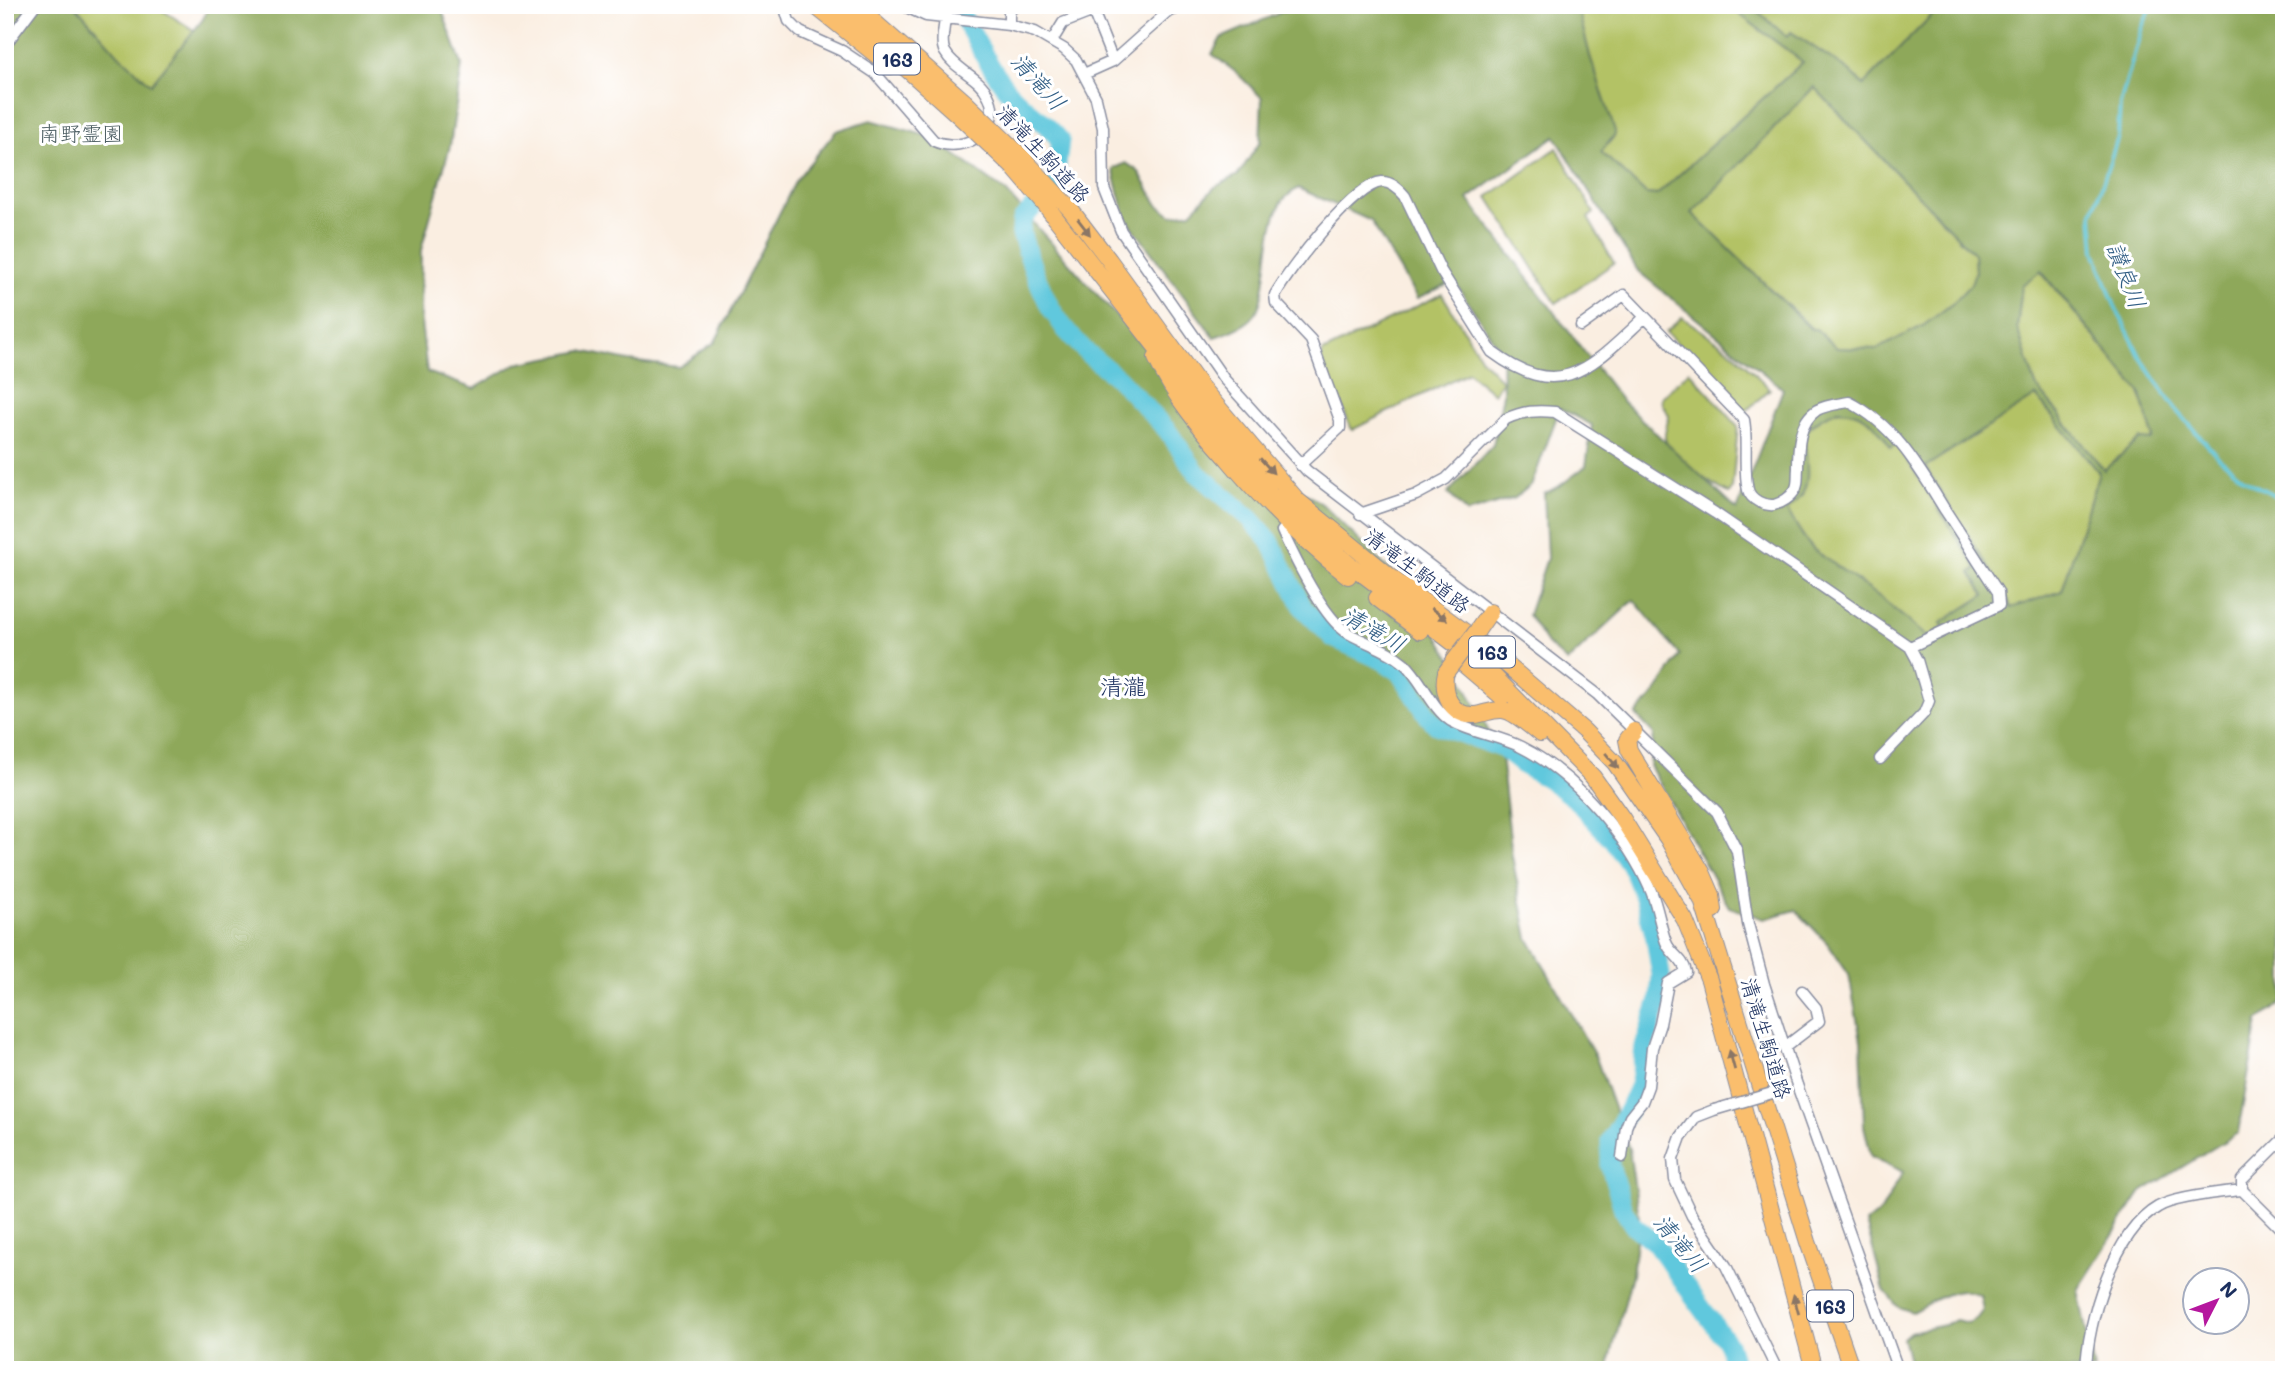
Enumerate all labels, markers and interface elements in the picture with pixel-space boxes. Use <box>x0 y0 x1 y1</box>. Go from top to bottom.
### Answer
road number: 163 <box>874 44 920 74</box>
water label: 清滝川 <box>1005 45 1073 117</box>
street label: 清滝生駒道路 <box>991 98 1097 208</box>
park label: 南野霊園 <box>39 119 123 146</box>
one-way arrow <box>1077 218 1092 236</box>
water label: 讃良川 <box>2101 237 2153 313</box>
one-way arrow <box>1259 457 1275 475</box>
street label: 清滝生駒道路 <box>1360 521 1476 619</box>
water label: 清滝川 <box>1337 599 1411 659</box>
one-way arrow <box>1430 607 1448 621</box>
road number: 163 <box>1469 636 1515 667</box>
district label: 清瀧 <box>1100 671 1146 701</box>
one-way arrow <box>1604 753 1619 770</box>
street label: 清滝生駒道路 <box>1736 974 1798 1102</box>
one-way arrow <box>1726 1049 1737 1071</box>
water label: 清滝川 <box>1647 1207 1715 1279</box>
north arrow <box>2180 1266 2250 1336</box>
text: N <box>2215 1276 2243 1303</box>
road number: 163 <box>1807 1290 1853 1322</box>
one-way arrow <box>1790 1293 1801 1315</box>

